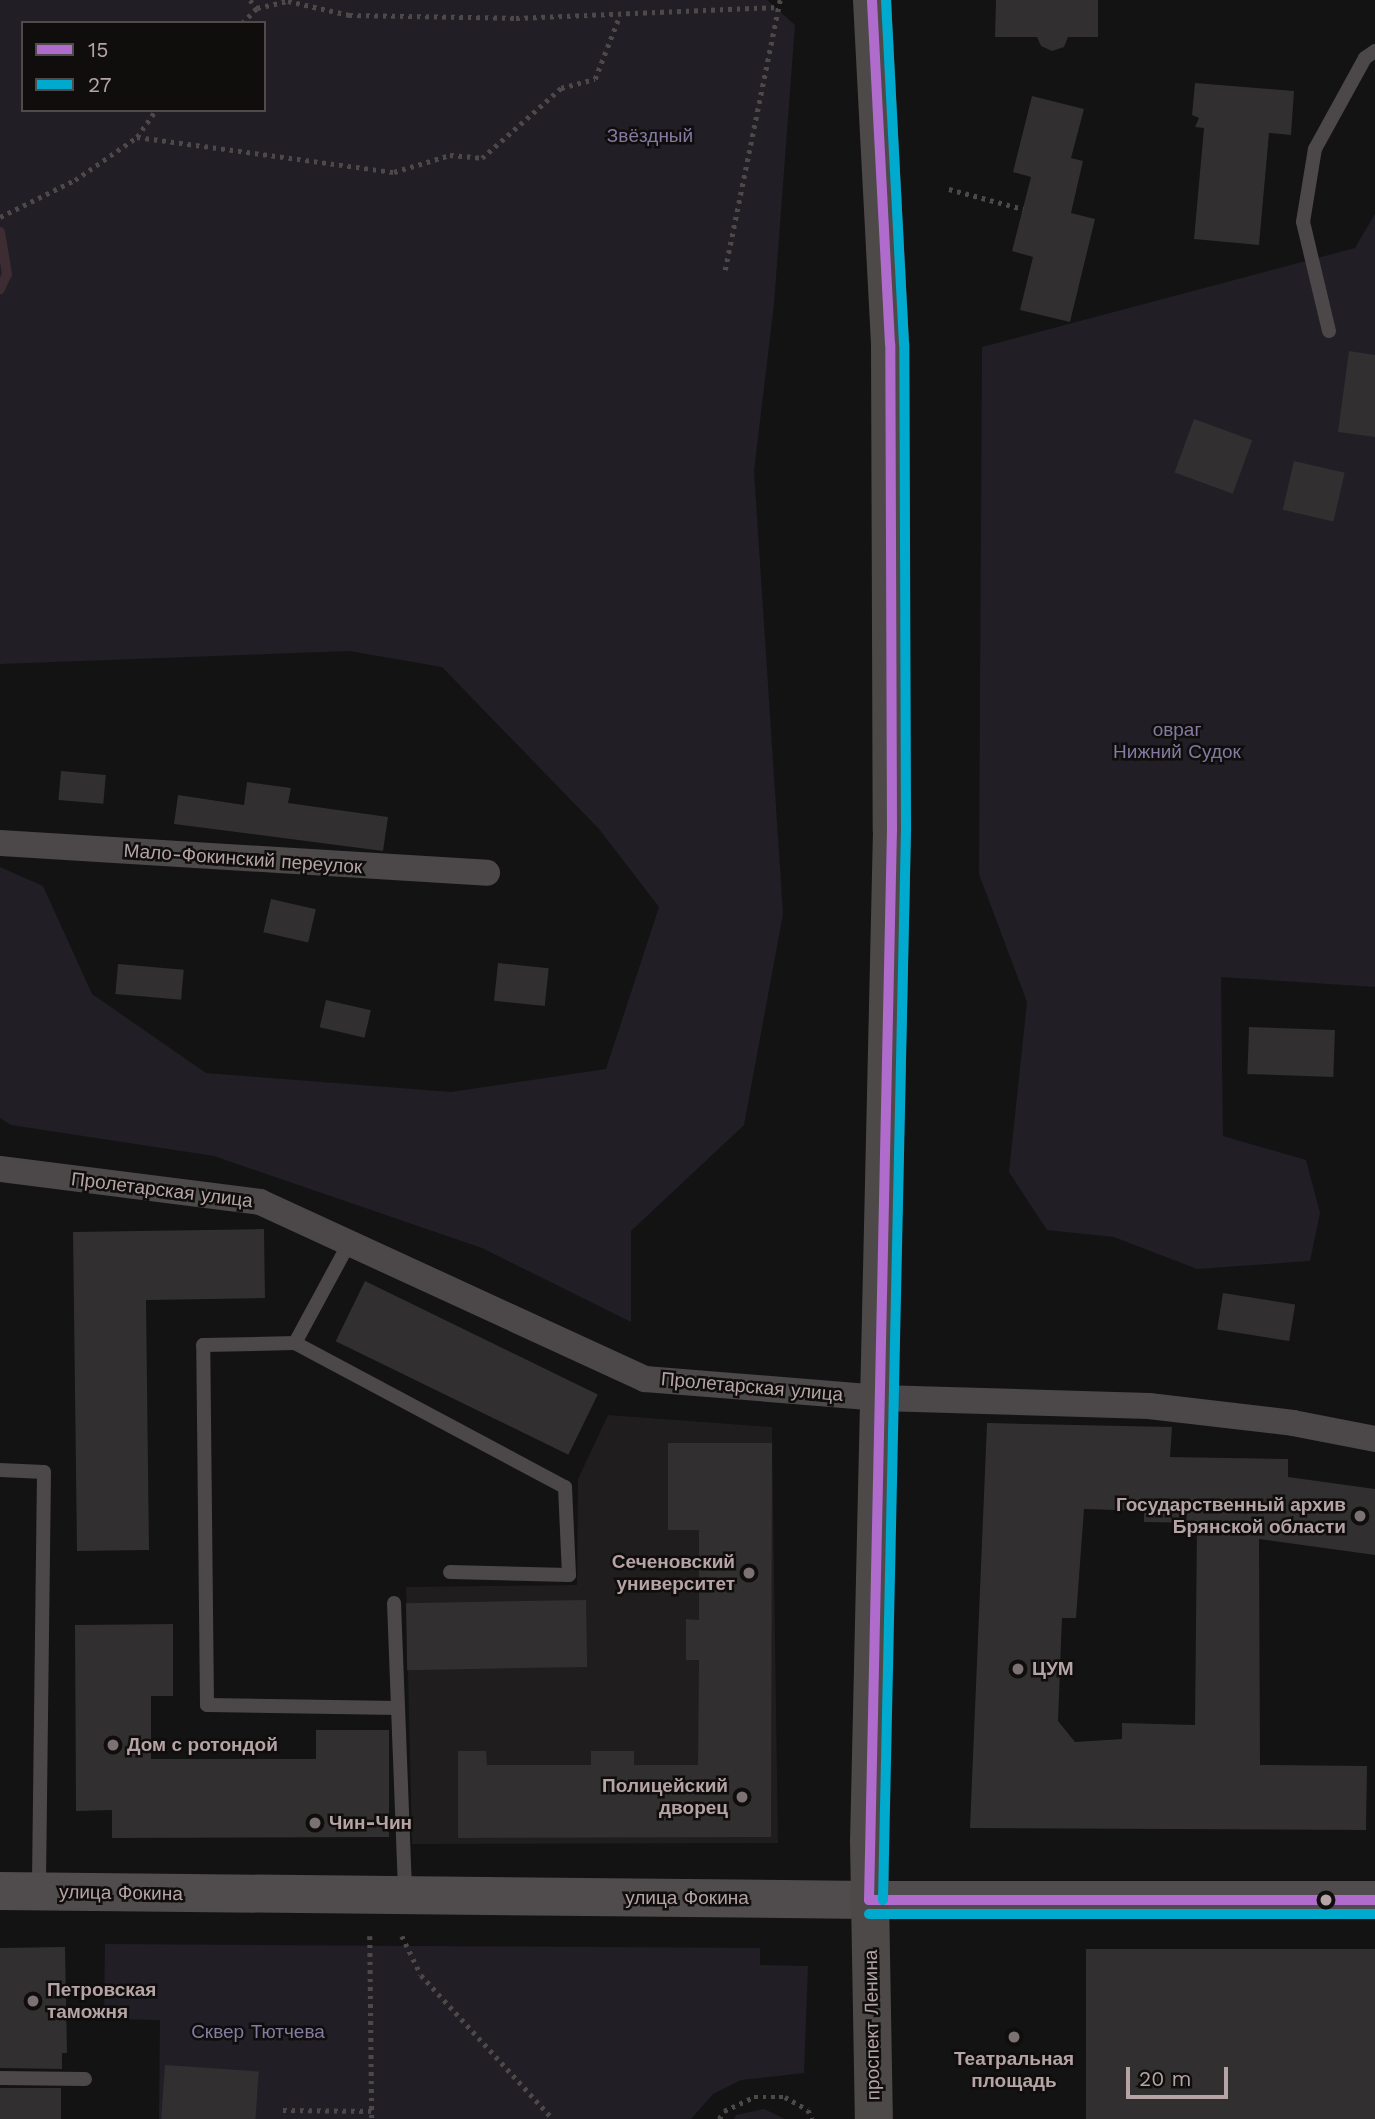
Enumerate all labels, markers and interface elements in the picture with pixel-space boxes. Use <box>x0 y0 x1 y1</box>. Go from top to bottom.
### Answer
legend <box>21 21 266 112</box>
text: 15 <box>88 37 108 62</box>
text: 27 <box>88 72 112 97</box>
park label: Звёздный <box>607 125 693 147</box>
park label: овраг Нижний Судок <box>1113 719 1241 763</box>
street label: Мало-Фокинский переулок <box>123 839 363 879</box>
street label: Пролетарская улица <box>70 1168 254 1212</box>
street label: Пролетарская улица <box>660 1368 844 1406</box>
place label: Государственный архив Брянской области <box>1116 1494 1346 1538</box>
marker: Государственный архив Брянской области <box>1352 1508 1368 1524</box>
place label: Сеченовский университет <box>612 1551 735 1595</box>
marker: Сеченовский университет <box>741 1565 757 1581</box>
place label: ЦУМ <box>1032 1658 1074 1680</box>
marker: ЦУМ <box>1010 1661 1026 1677</box>
place label: Дом с ротондой <box>127 1734 278 1756</box>
marker: Дом с ротондой <box>105 1737 121 1753</box>
place label: Полицейский дворец <box>602 1775 728 1819</box>
marker: Полицейский дворец <box>734 1789 750 1805</box>
place label: Чин-Чин <box>329 1812 412 1834</box>
marker: Чин-Чин <box>307 1815 323 1831</box>
street label: улица Фокина <box>59 1881 183 1905</box>
street label: улица Фокина <box>625 1887 749 1909</box>
unlabelled marker <box>1319 1893 1333 1907</box>
street label: проспект Ленина <box>859 1949 885 2101</box>
place label: Петровская таможня <box>47 1979 156 2023</box>
marker: Петровская таможня <box>25 1993 41 2009</box>
park label: Сквер Тютчева <box>191 2021 325 2043</box>
marker: Театральная площадь <box>1006 2029 1022 2045</box>
place label: Театральная площадь <box>954 2048 1074 2092</box>
scale bar <box>1130 2052 1232 2096</box>
text: 20 m <box>1139 2066 1191 2091</box>

